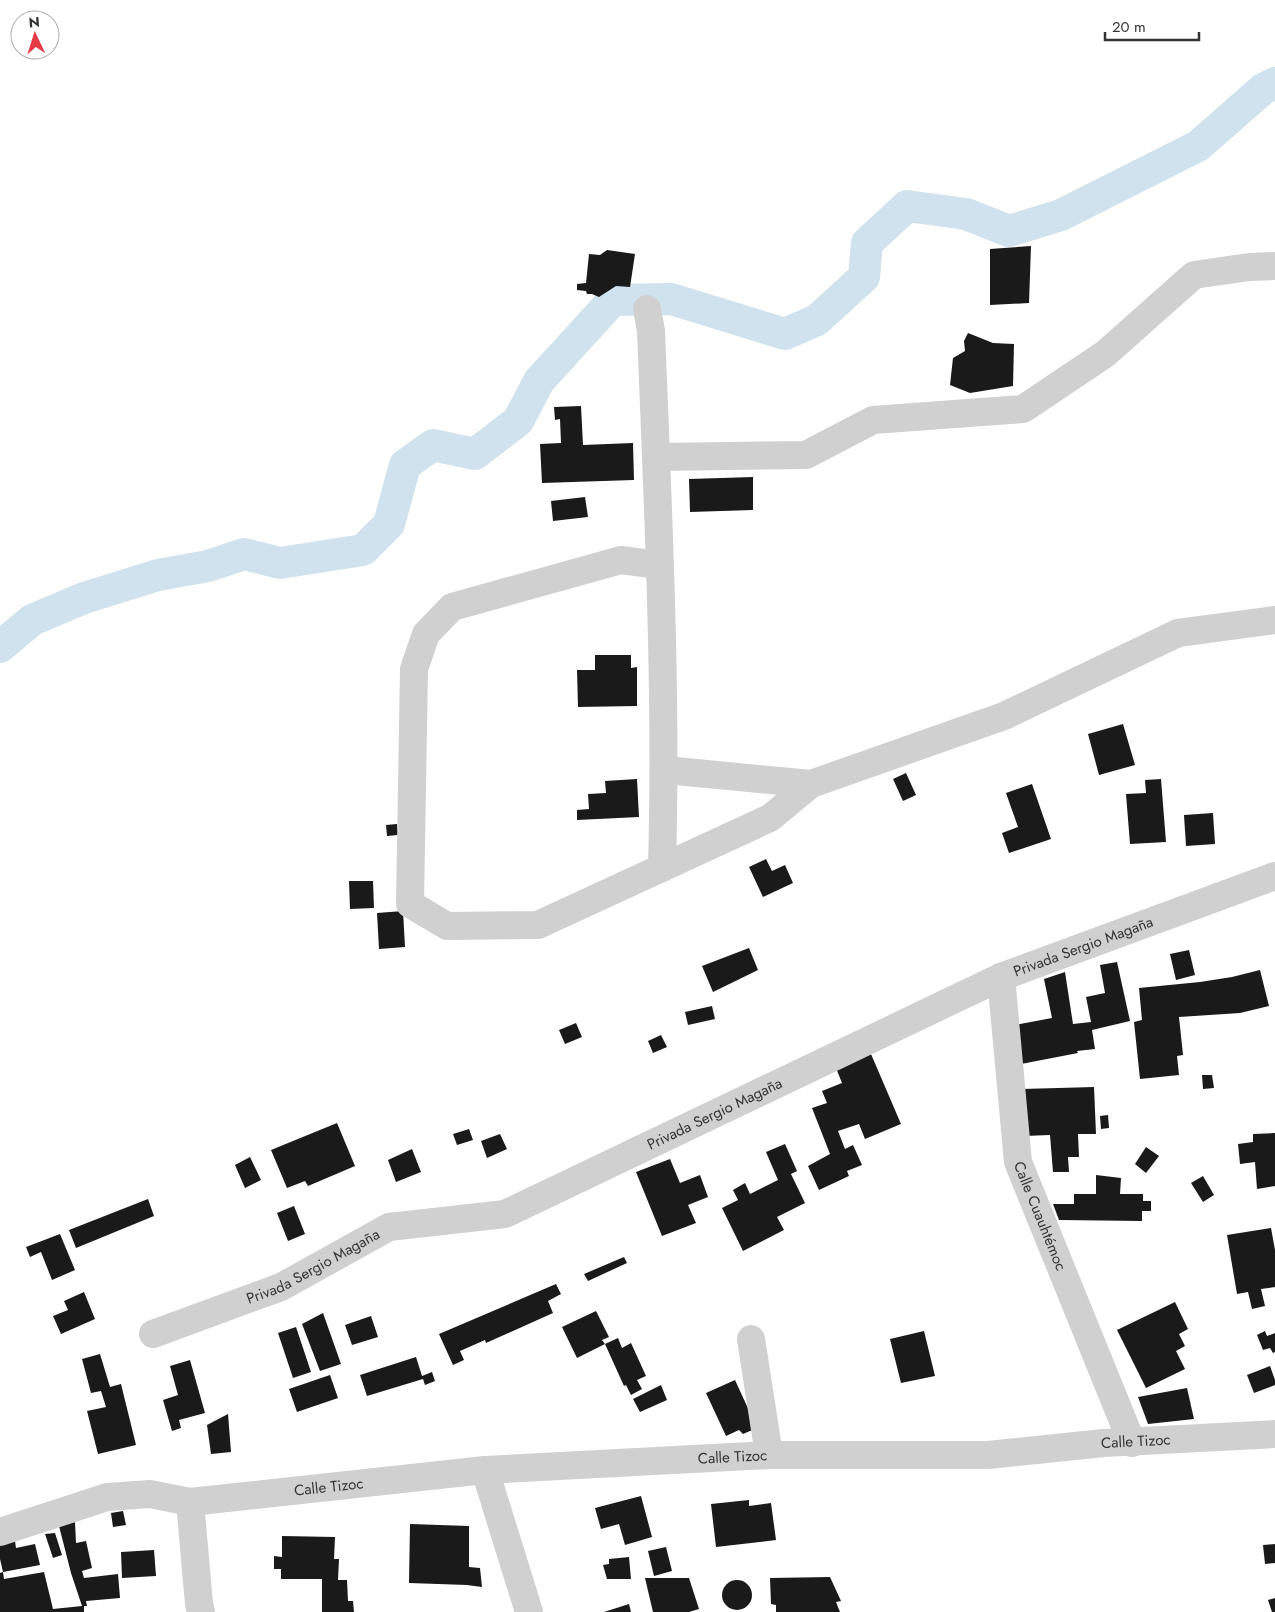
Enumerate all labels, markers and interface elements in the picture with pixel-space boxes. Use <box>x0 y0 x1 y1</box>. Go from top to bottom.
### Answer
north arrow <box>10 10 60 60</box>
scale bar <box>1105 10 1199 42</box>
text: N <box>28 12 40 32</box>
text: 20 m <box>1112 16 1146 38</box>
street label: Privada Sergio Magaña <box>1010 911 1156 983</box>
street label: Privada Sergio Magaña <box>643 1072 786 1156</box>
street label: Calle Cuauhtémoc <box>1008 1158 1072 1274</box>
street label: Privada Sergio Magaña <box>243 1223 384 1310</box>
street label: Calle Tizoc <box>1100 1429 1171 1454</box>
street label: Calle Tizoc <box>697 1444 768 1470</box>
street label: Calle Tizoc <box>293 1472 364 1502</box>

